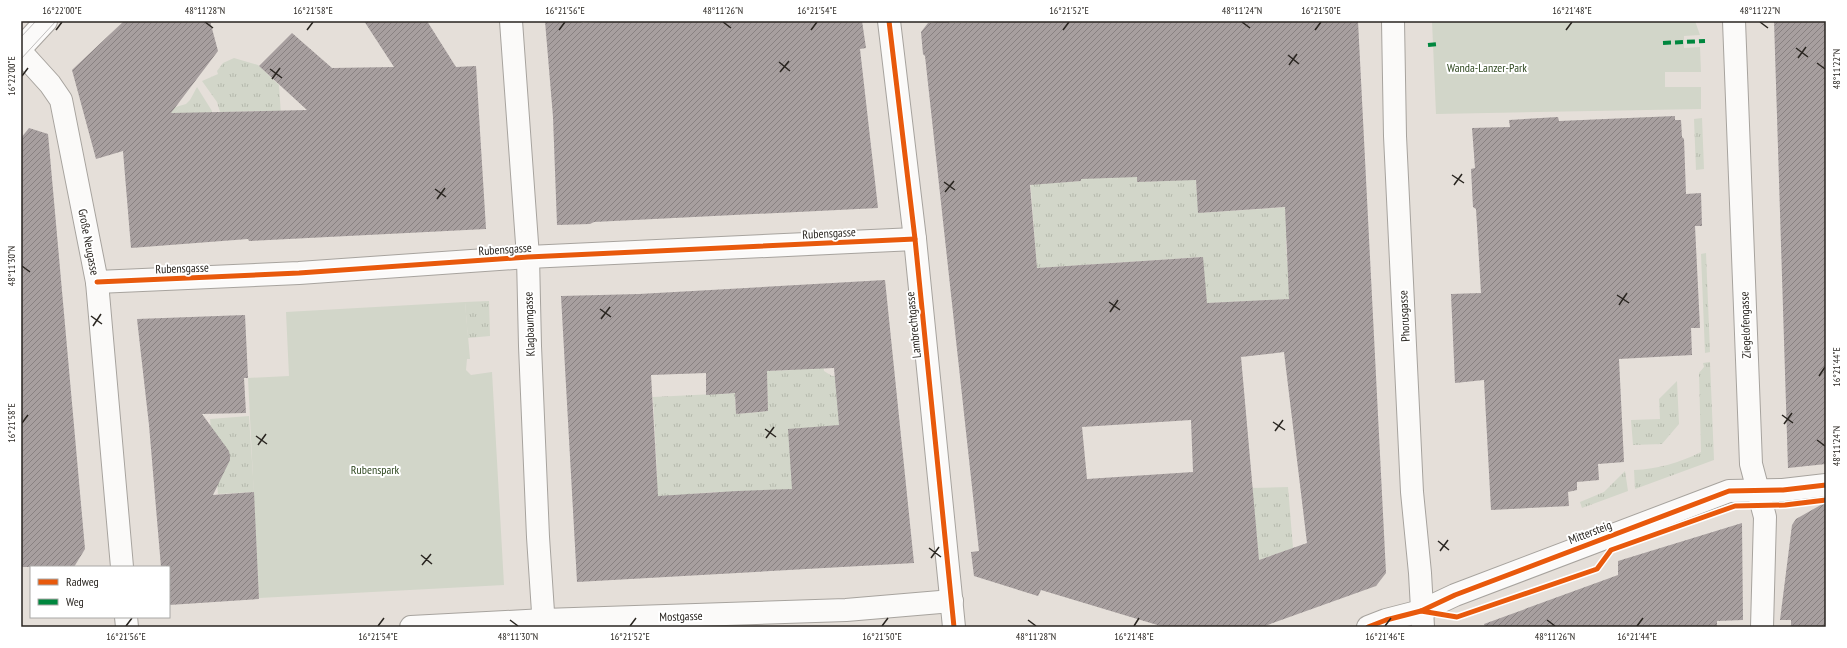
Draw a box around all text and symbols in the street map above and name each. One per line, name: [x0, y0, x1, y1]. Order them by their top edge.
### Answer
text: 16°22'00"E: [42, 4, 82, 17]
text: 48°11'28"N: [185, 4, 225, 17]
text: 16°21'58"E: [293, 4, 333, 17]
text: 16°21'56"E: [545, 4, 585, 17]
text: 48°11'26"N: [703, 4, 743, 17]
text: 16°21'54"E: [797, 4, 837, 17]
text: 16°21'52"E: [1049, 4, 1089, 17]
text: 48°11'24"N: [1222, 4, 1262, 17]
text: 16°21'50"E: [1301, 4, 1341, 17]
text: 16°21'48"E: [1552, 4, 1592, 17]
text: 48°11'22"N: [1740, 4, 1780, 17]
text: 48°11'22"N: [1830, 49, 1843, 89]
text: 16°22'00"E: [5, 56, 18, 96]
park label: Wanda-Lanzer-Park: [1447, 60, 1527, 75]
street label: Große Neugasse: [75, 207, 103, 277]
street label: Rubensgasse: [802, 224, 856, 242]
street label: Rubensgasse: [478, 240, 532, 258]
text: 48°11'30"N: [5, 246, 18, 286]
street label: Rubensgasse: [155, 260, 209, 276]
street label: Phorusgasse: [1395, 290, 1413, 342]
street label: Klagbaumgasse: [520, 291, 538, 357]
street label: Lambrechtgasse: [902, 291, 924, 359]
street label: Ziegelofengasse: [1736, 291, 1754, 359]
text: 16°21'44"E: [1830, 347, 1843, 387]
text: 16°21'58"E: [5, 403, 18, 443]
text: 48°11'24"N: [1830, 426, 1843, 466]
park label: Rubenspark: [351, 462, 400, 477]
street label: Mittersteig: [1566, 517, 1614, 547]
legend: [30, 566, 170, 618]
text: Radweg: [66, 574, 99, 589]
text: Weg: [66, 594, 84, 609]
street label: Mostgasse: [659, 608, 703, 624]
text: 16°21'56"E: [106, 630, 146, 643]
text: 16°21'54"E: [358, 630, 398, 643]
text: 48°11'30"N: [498, 630, 538, 643]
text: 16°21'52"E: [610, 630, 650, 643]
text: 16°21'50"E: [862, 630, 902, 643]
text: 48°11'28"N: [1016, 630, 1056, 643]
text: 16°21'48"E: [1114, 630, 1154, 643]
text: 16°21'46"E: [1365, 630, 1405, 643]
text: 48°11'26"N: [1535, 630, 1575, 643]
text: 16°21'44"E: [1617, 630, 1657, 643]

